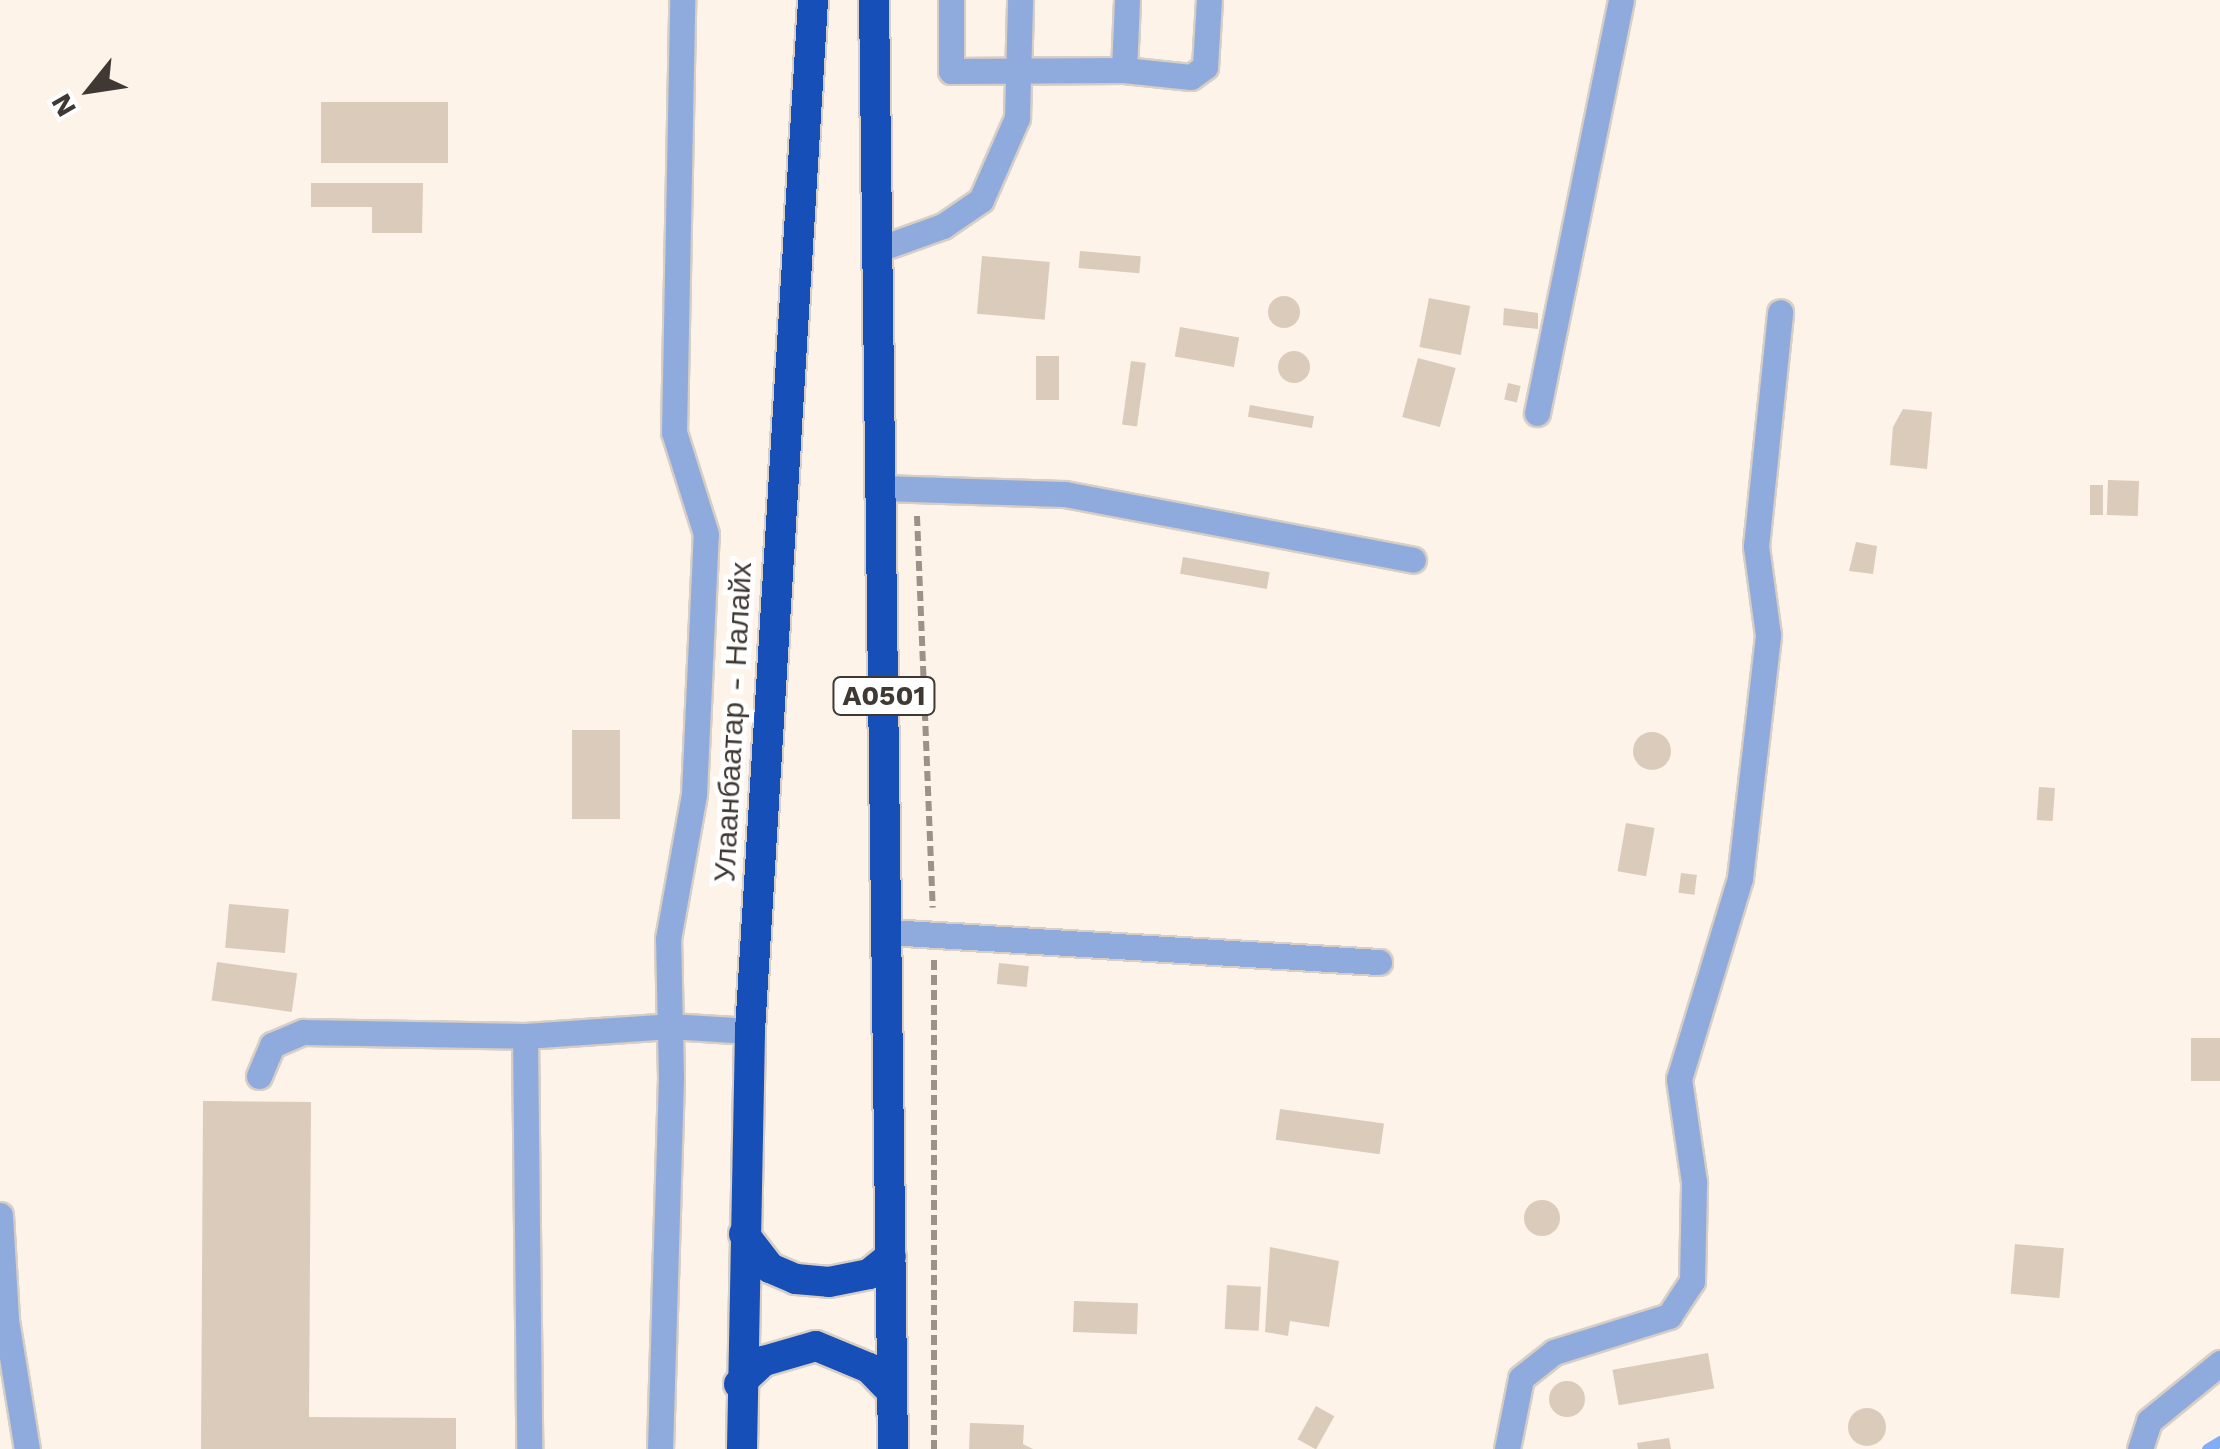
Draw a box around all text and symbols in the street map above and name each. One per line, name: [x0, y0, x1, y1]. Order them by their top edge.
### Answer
north arrow: [40, 40, 140, 140]
text: N: [44, 88, 83, 122]
street label: Улаанбаатар - Налайх: [707, 561, 759, 883]
road number: A0501: [832, 673, 936, 719]

